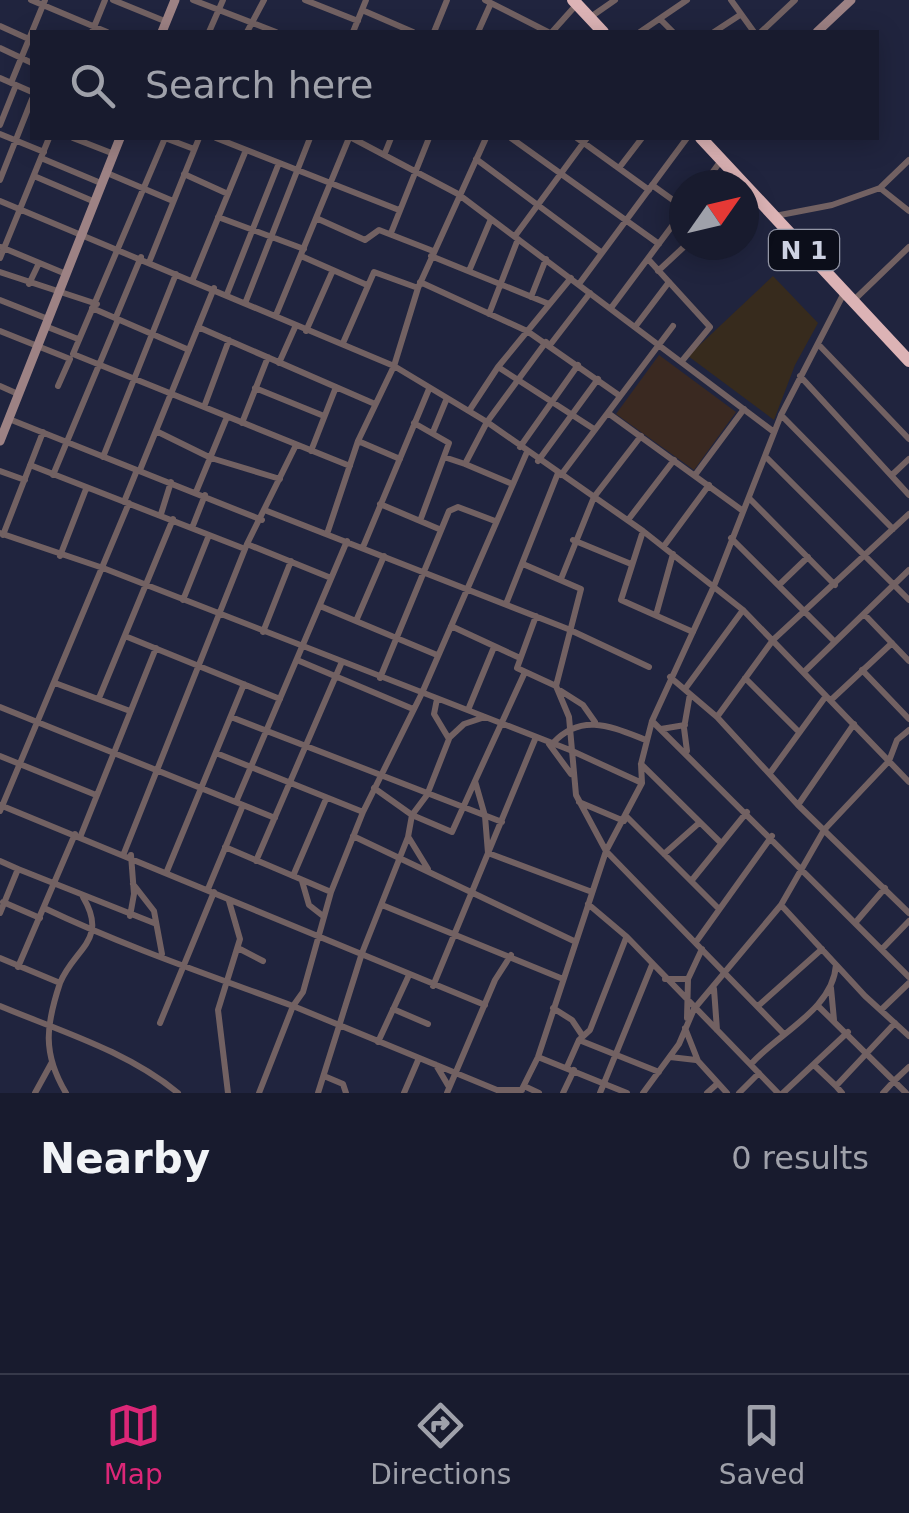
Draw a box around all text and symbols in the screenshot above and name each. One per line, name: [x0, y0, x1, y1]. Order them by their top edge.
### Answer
search box: [30, 30, 879, 140]
icon: search: [65, 58, 120, 113]
text: Search here: [145, 63, 373, 107]
north arrow: [669, 170, 759, 260]
road number: N 1: [769, 230, 839, 270]
text: Nearby: [40, 1134, 210, 1183]
text: 0 results: [731, 1139, 869, 1177]
tab: Map: [104, 1398, 163, 1491]
tab: Directions: [370, 1398, 511, 1491]
tab: Saved: [719, 1398, 805, 1491]

